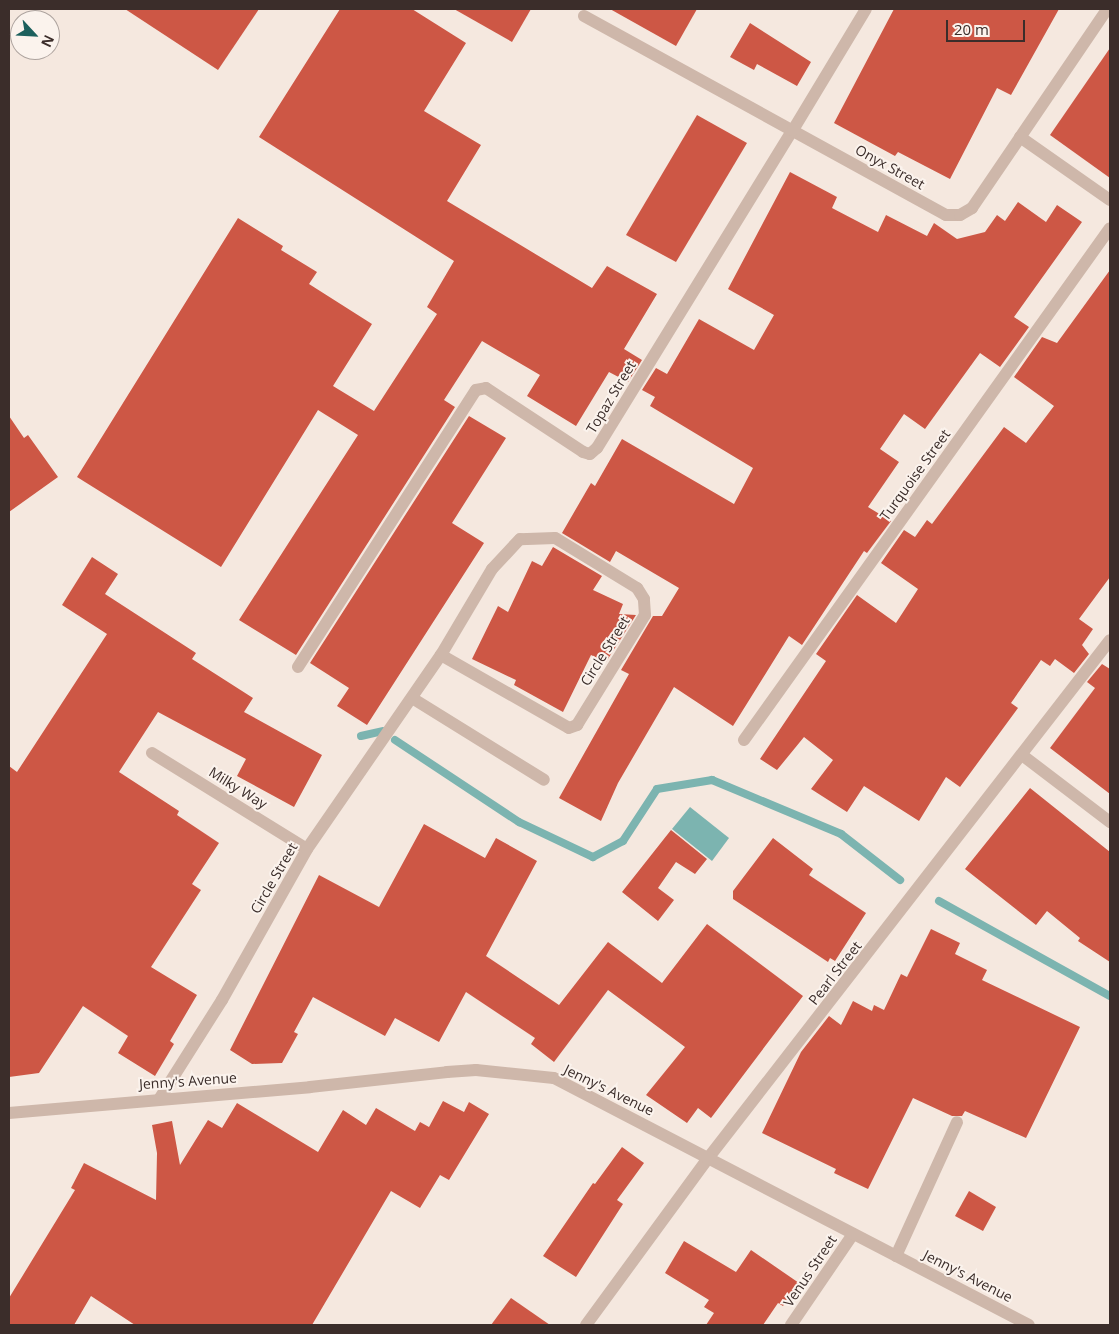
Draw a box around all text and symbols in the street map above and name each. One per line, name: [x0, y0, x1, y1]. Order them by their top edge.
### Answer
north arrow: [10, 10, 60, 60]
scale bar: [949, 10, 1028, 42]
text: 20 m: [954, 19, 989, 39]
text: N: [37, 32, 59, 50]
street label: Onyx Street: [852, 141, 928, 193]
street label: Topaz Street: [583, 358, 639, 436]
street label: Turquoise Street: [876, 426, 954, 524]
street label: Circle Street: [577, 613, 633, 689]
street label: Milky Way: [206, 764, 270, 812]
street label: Circle Street: [247, 840, 301, 916]
street label: Pearl Street: [805, 938, 865, 1008]
street label: Jenny's Avenue: [561, 1061, 657, 1119]
street label: Jenny's Avenue: [139, 1069, 237, 1093]
street label: Venus Street: [780, 1232, 840, 1310]
street label: Jenny's Avenue: [921, 1246, 1015, 1306]

